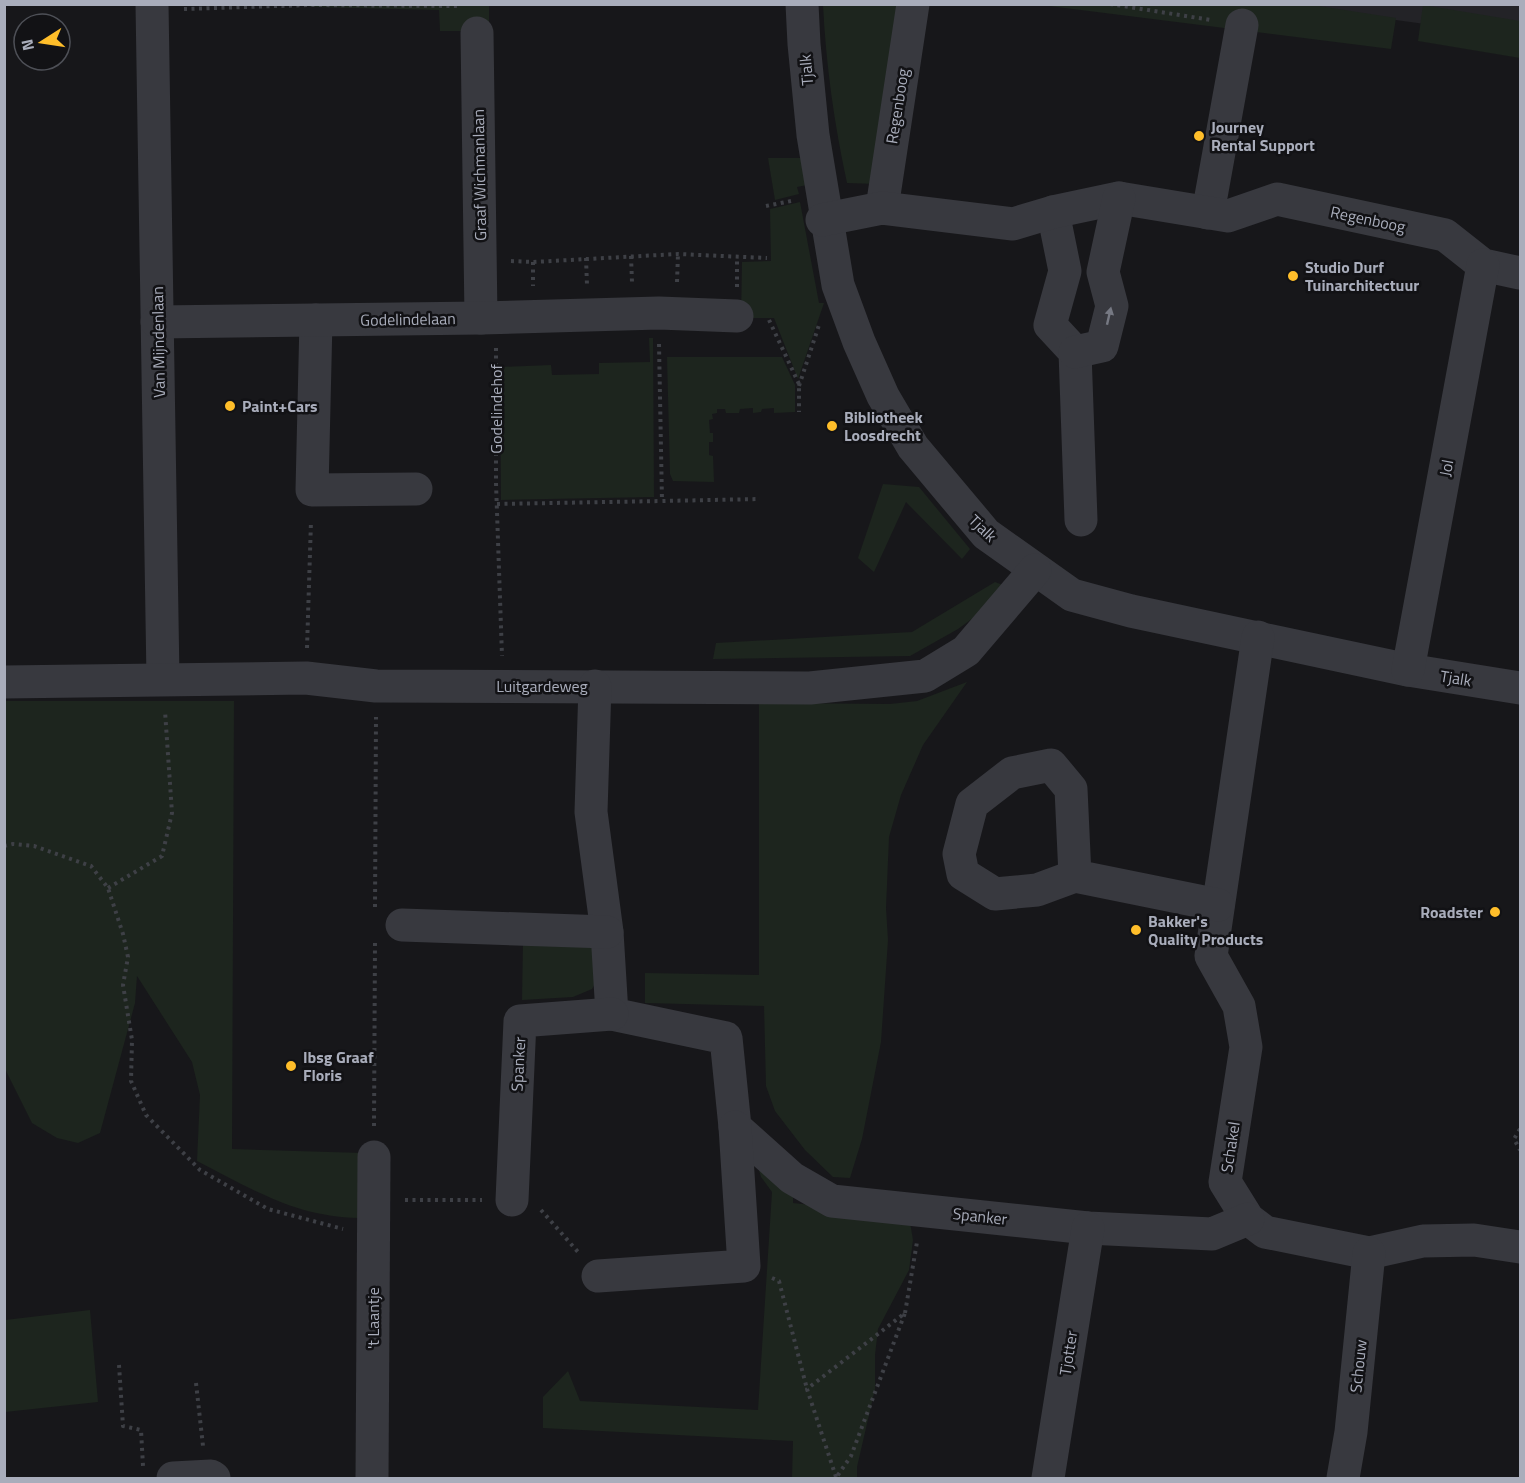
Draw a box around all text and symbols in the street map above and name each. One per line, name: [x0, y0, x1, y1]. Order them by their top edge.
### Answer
north arrow: [12, 12, 72, 72]
text: N: [14, 37, 40, 53]
street label: Tjalk: [793, 53, 819, 87]
street label: Regenboog: [879, 66, 915, 146]
street label: Graaf Wichmanlaan: [466, 109, 492, 241]
place label: Journey Rental Support: [1211, 115, 1315, 157]
marker: Journey Rental Support: [1192, 129, 1206, 143]
street label: Regenboog: [1328, 199, 1408, 239]
place label: Studio Durf Tuinarchitectuur: [1305, 255, 1419, 297]
marker: Studio Durf Tuinarchitectuur: [1286, 269, 1300, 283]
street label: Van Mijndenlaan: [145, 286, 171, 398]
street label: Godelindelaan: [360, 306, 456, 332]
one-way arrow: [1105, 307, 1115, 325]
street label: Godelindehof: [484, 364, 508, 454]
place label: Paint+Cars: [242, 394, 318, 418]
marker: Paint+Cars: [223, 399, 237, 413]
place label: Bibliotheek Loosdrecht: [844, 405, 924, 447]
marker: Bibliotheek Loosdrecht: [825, 419, 839, 433]
street label: Jol: [1433, 458, 1459, 478]
street label: Tjalk: [963, 508, 1003, 548]
street label: Tjalk: [1439, 664, 1474, 692]
street label: Luitgardeweg: [496, 674, 588, 698]
place label: Roadster: [1420, 900, 1483, 924]
marker: Roadster: [1488, 905, 1502, 919]
place label: Bakker's Quality Products: [1148, 909, 1263, 951]
marker: Bakker's Quality Products: [1129, 923, 1143, 937]
street label: Spanker: [505, 1036, 531, 1092]
place label: Ibsg Graaf Floris: [303, 1045, 374, 1087]
marker: Ibsg Graaf Floris: [284, 1059, 298, 1073]
street label: Schakel: [1214, 1120, 1246, 1174]
street label: Spanker: [951, 1201, 1009, 1231]
street label: 't Laantje: [361, 1287, 385, 1349]
street label: Tjotter: [1053, 1328, 1083, 1377]
street label: Schouw: [1343, 1338, 1373, 1394]

